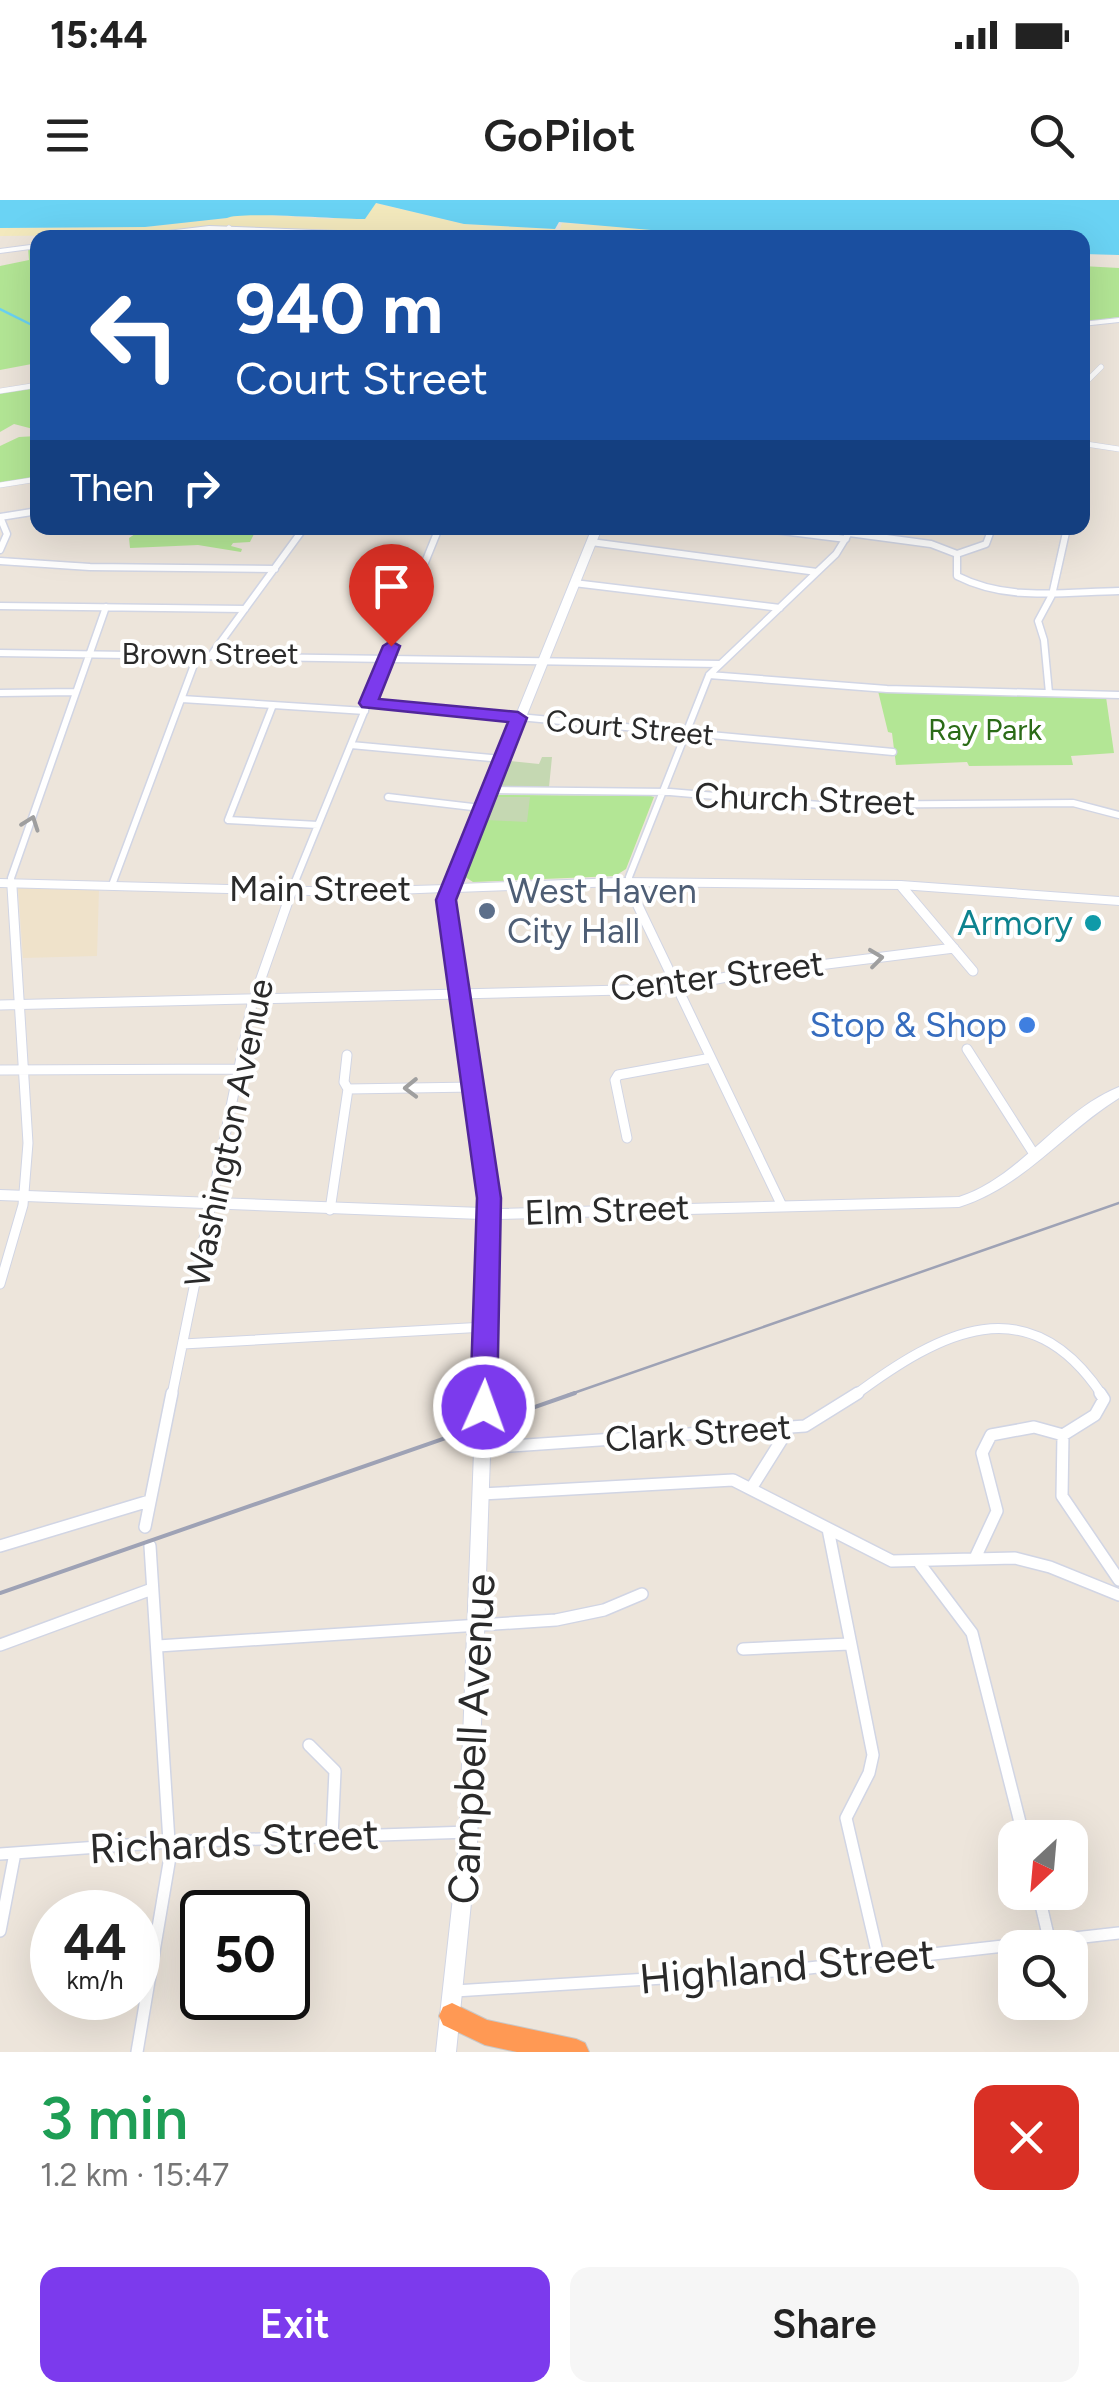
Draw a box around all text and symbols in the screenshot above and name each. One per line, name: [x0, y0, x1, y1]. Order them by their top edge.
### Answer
text: 15:44: [50, 12, 148, 58]
icon: menu: [40, 108, 95, 163]
text: GoPilot: [483, 108, 636, 162]
icon: search: [1024, 108, 1079, 163]
text: 940 m: [235, 266, 443, 351]
icon: left: [70, 270, 200, 400]
text: Court Street: [235, 351, 488, 405]
icon: right: [174, 460, 229, 515]
text: Then: [70, 465, 154, 511]
pin: [349, 544, 434, 647]
icon: arrive: [364, 559, 419, 614]
street label: Brown Street: [121, 635, 299, 672]
street label: Court Street: [544, 702, 716, 753]
park label: Ray Park: [928, 711, 1043, 748]
street label: Church Street: [694, 774, 916, 824]
one-way arrow: [19, 815, 40, 832]
street label: Main Street: [229, 868, 411, 910]
place label: West Haven City Hall: [507, 870, 697, 952]
marker: West Haven City Hall: [476, 900, 498, 922]
place label: Armory: [957, 902, 1074, 944]
marker: Armory: [1082, 912, 1104, 934]
street label: Center Street: [608, 942, 826, 1010]
one-way arrow: [868, 948, 884, 969]
street label: Washington Avenue: [176, 975, 282, 1291]
place label: Stop & Shop: [810, 1004, 1007, 1046]
marker: Stop & Shop: [1016, 1014, 1038, 1036]
one-way arrow: [402, 1077, 418, 1099]
street label: Elm Street: [524, 1186, 690, 1234]
position arrow: [432, 1355, 536, 1459]
street label: Clark Street: [604, 1406, 792, 1460]
street label: Campbell Avenue: [437, 1573, 506, 1905]
street label: Richards Street: [88, 1808, 380, 1875]
north arrow: [998, 1820, 1088, 1910]
map controls: [998, 1820, 1088, 2020]
speed limit sign: 50: [180, 1890, 310, 2020]
text: 44: [63, 1912, 127, 1973]
street label: Highland Street: [637, 1928, 937, 2005]
button: search: [998, 1930, 1088, 2020]
text: km/h: [66, 1965, 124, 1995]
text: 3 min: [40, 2082, 188, 2154]
button: close: [974, 2085, 1079, 2190]
text: 1.2 km · 15:47: [40, 2156, 229, 2194]
button: Exit: [40, 2267, 550, 2382]
button: Share: [570, 2267, 1079, 2382]

